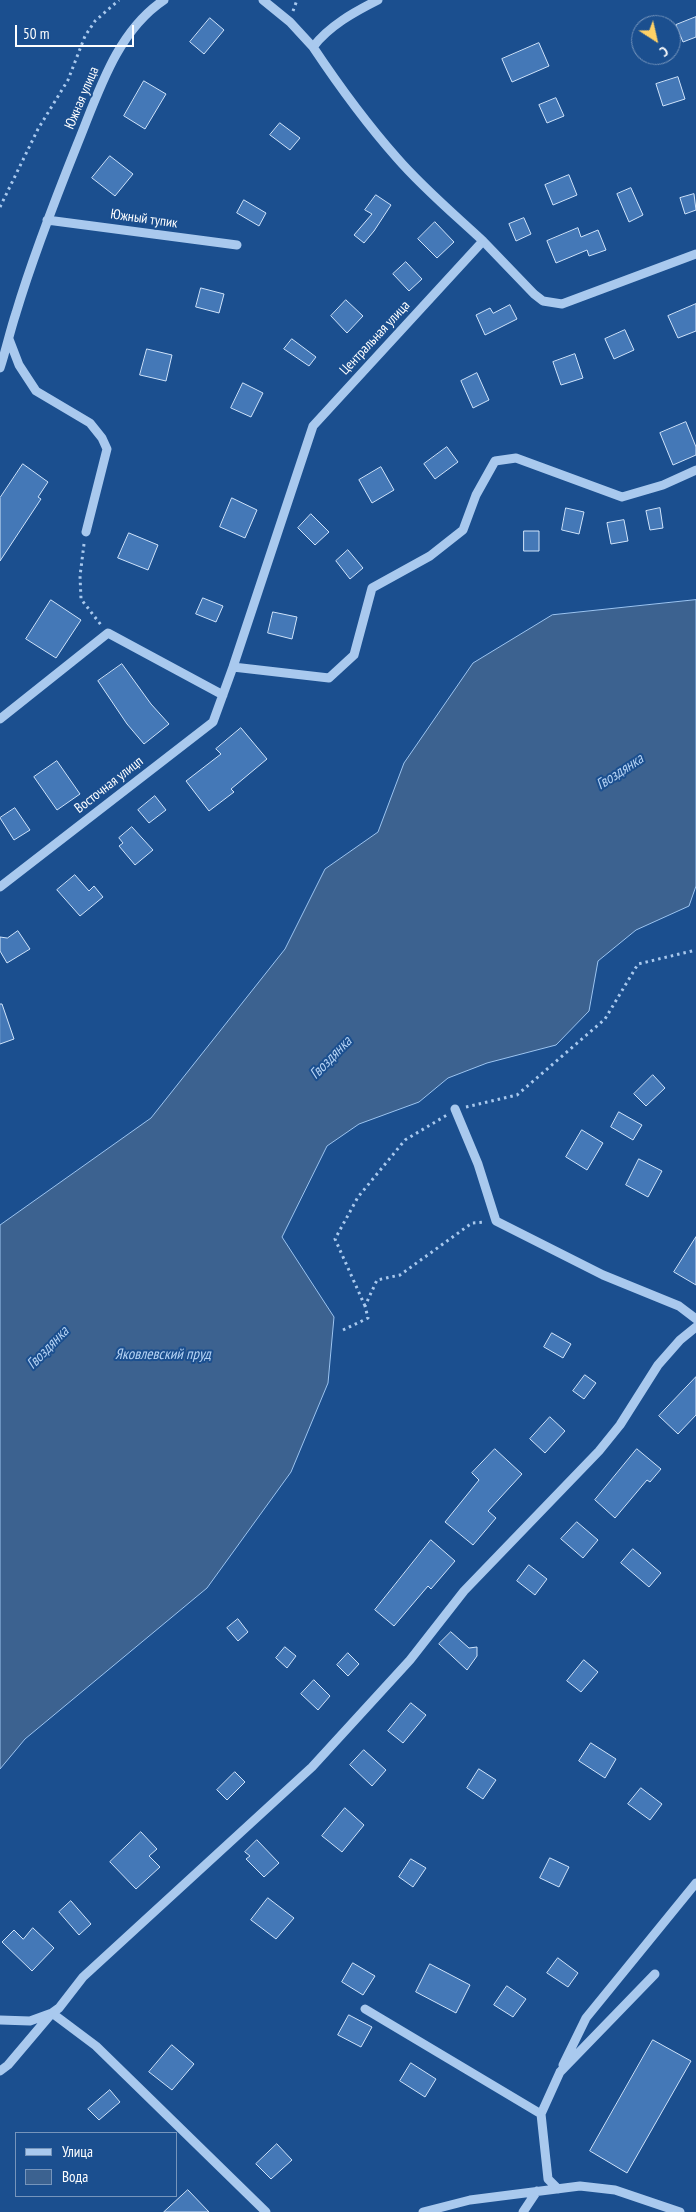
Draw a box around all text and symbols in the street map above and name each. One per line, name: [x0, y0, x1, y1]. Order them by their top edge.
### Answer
scale bar: [18, 15, 136, 47]
north arrow: [631, 15, 681, 65]
text: 50 m: [23, 24, 49, 43]
text: С: [656, 42, 672, 61]
street label: Южная улица: [61, 64, 103, 132]
street label: Южный тупик: [109, 206, 179, 232]
street label: Центральная улица: [336, 297, 414, 379]
water label: Гвоздянка: [593, 750, 647, 794]
street label: Восточная улицп: [71, 753, 147, 817]
water label: Гвоздянка: [306, 1033, 356, 1083]
water label: Гвоздянка: [23, 1323, 73, 1373]
water label: Яковлевский пруд: [115, 1346, 211, 1364]
legend: [15, 2132, 178, 2197]
text: Улица: [62, 2142, 93, 2161]
text: Вода: [62, 2167, 88, 2186]

